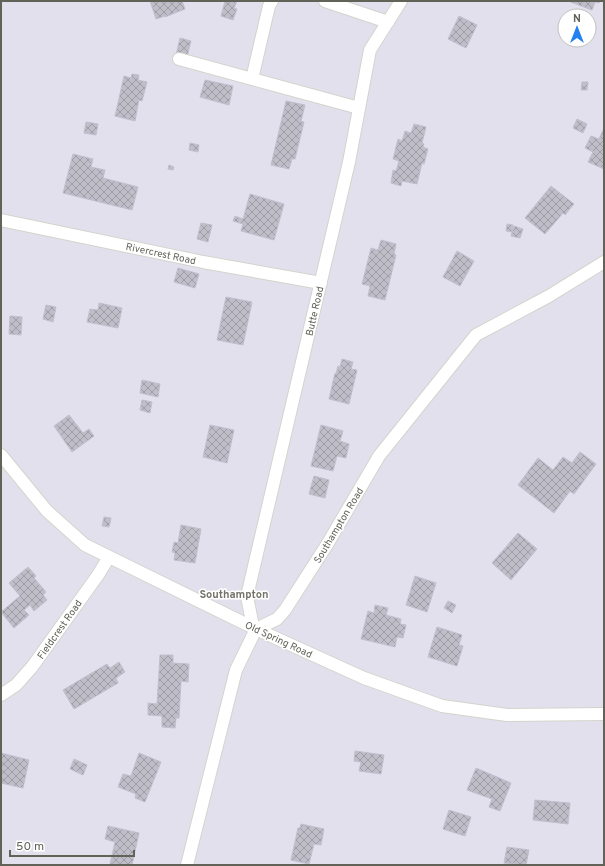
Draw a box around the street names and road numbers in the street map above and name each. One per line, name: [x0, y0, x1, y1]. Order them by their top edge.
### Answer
street label: Rivercrest Road: [125, 241, 197, 268]
street label: Butte Road: [303, 285, 327, 337]
street label: Southampton Road: [312, 485, 367, 566]
street label: Fieldcrest Road: [35, 598, 86, 662]
street label: Old Spring Road: [243, 619, 314, 662]

